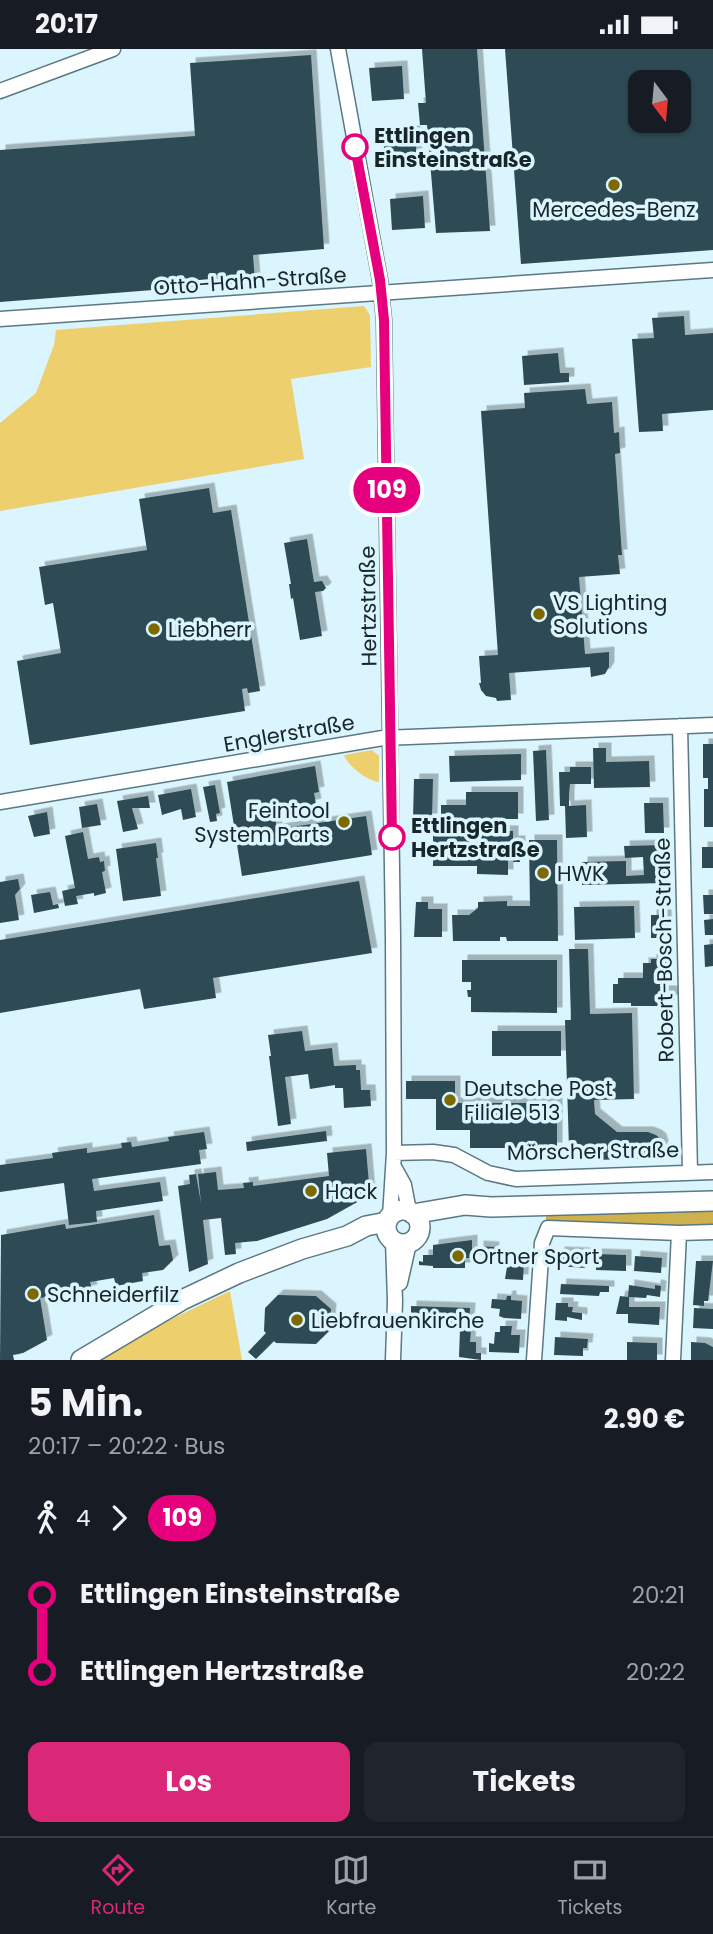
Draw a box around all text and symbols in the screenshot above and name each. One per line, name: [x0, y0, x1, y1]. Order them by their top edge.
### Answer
text: 20:17: [35, 6, 98, 42]
north arrow: [628, 70, 691, 133]
map controls: [628, 70, 691, 133]
place label: Ettlingen Einsteinstraße: [374, 121, 532, 174]
marker: Ettlingen Einsteinstraße: [342, 134, 368, 160]
marker: Mercedes-Benz: [606, 177, 622, 193]
place label: Mercedes-Benz: [532, 195, 696, 224]
street label: Otto-Hahn-Straße: [153, 260, 347, 302]
line badge: 109: [347, 467, 427, 513]
text: 109: [367, 473, 407, 506]
street label: Hertzstraße: [352, 545, 384, 667]
place label: VS Lighting Solutions: [553, 588, 667, 641]
marker: VS Lighting Solutions: [531, 606, 547, 622]
place label: Liebherr: [168, 615, 252, 644]
marker: Liebherr: [146, 621, 162, 637]
street label: Englerstraße: [221, 707, 357, 759]
place label: Feintool System Parts: [194, 796, 330, 849]
place label: Ettlingen Hertzstraße: [411, 811, 540, 864]
marker: Feintool System Parts: [336, 814, 352, 830]
marker: Ettlingen Hertzstraße: [379, 824, 405, 850]
street label: Robert-Bosch-Straße: [648, 837, 680, 1063]
place label: HWK: [557, 859, 605, 888]
marker: HWK: [535, 865, 551, 881]
place label: Deutsche Post Filiale 513: [464, 1074, 613, 1127]
marker: Deutsche Post Filiale 513: [442, 1092, 458, 1108]
street label: Mörscher Straße: [507, 1135, 679, 1167]
place label: Hack: [325, 1177, 377, 1206]
marker: Hack: [303, 1183, 319, 1199]
place label: Ortner Sport: [472, 1242, 599, 1271]
marker: Ortner Sport: [450, 1248, 466, 1264]
place label: Schneiderfilz: [47, 1280, 179, 1309]
marker: Schneiderfilz: [25, 1286, 41, 1302]
place label: Liebfrauenkirche: [311, 1306, 484, 1335]
marker: Liebfrauenkirche: [289, 1312, 305, 1328]
text: 5 Min.: [28, 1376, 143, 1429]
text: 2.90 €: [604, 1401, 685, 1437]
text: 20:17 – 20:22 · Bus: [28, 1430, 225, 1462]
icon: walk: [28, 1499, 66, 1537]
icon: forward: [100, 1499, 138, 1537]
text: 109: [162, 1501, 202, 1534]
text: 4: [76, 1502, 90, 1534]
text: Ettlingen Einsteinstraße: [80, 1576, 400, 1612]
text: 20:21: [632, 1579, 685, 1611]
text: Ettlingen Hertzstraße: [80, 1653, 364, 1689]
text: 20:22: [626, 1656, 685, 1688]
button: Los: [28, 1742, 350, 1822]
button: Tickets: [364, 1742, 685, 1822]
tab: Route: [91, 1851, 145, 1922]
tab: Karte: [326, 1851, 376, 1922]
tab: Tickets: [558, 1851, 622, 1922]

